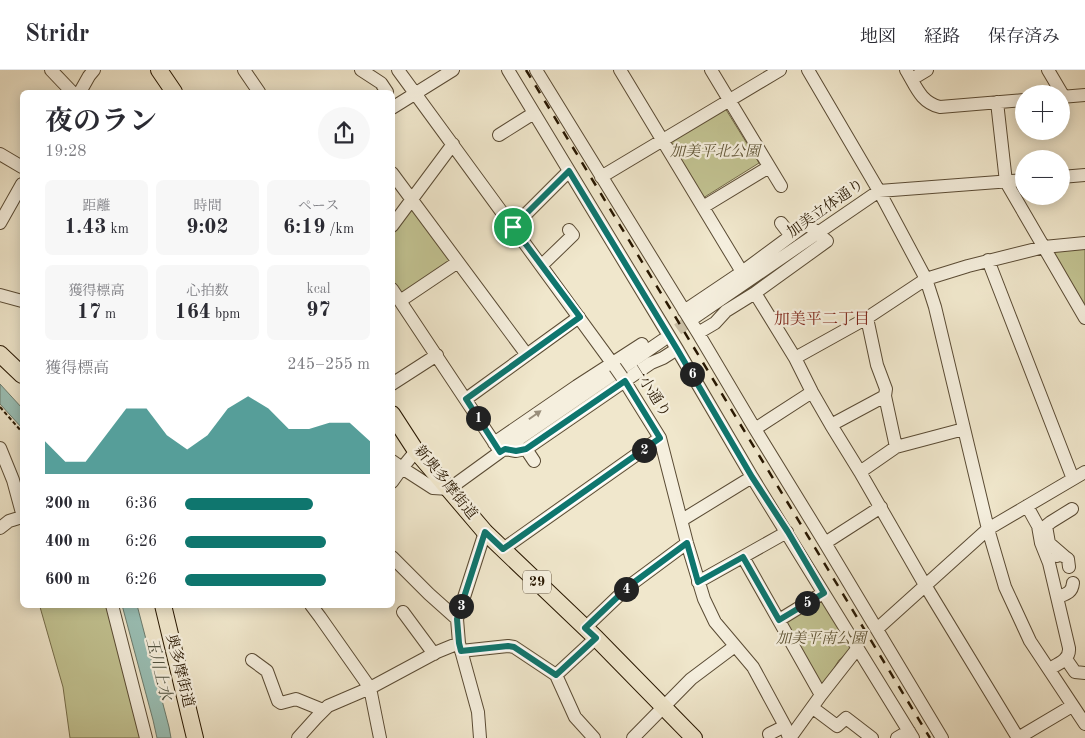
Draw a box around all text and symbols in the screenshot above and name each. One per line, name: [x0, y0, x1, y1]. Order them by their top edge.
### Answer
text: Stridr: [25, 23, 89, 47]
text: 地図: [860, 28, 896, 46]
text: 経路: [924, 28, 960, 46]
text: 保存済み: [988, 28, 1060, 46]
map controls: [1015, 85, 1070, 205]
button: +: [1015, 85, 1070, 140]
button: share: [318, 107, 370, 159]
text: 夜のラン: [45, 109, 157, 137]
park label: 加美平北公園: [670, 143, 763, 160]
text: 19:28: [45, 144, 87, 160]
button: −: [1015, 150, 1070, 205]
street label: 加美立体通り: [784, 175, 867, 241]
text: 距離: [83, 199, 111, 213]
text: 時間: [194, 199, 222, 213]
text: ペース: [298, 199, 339, 213]
pin: [492, 206, 534, 248]
icon: arrive: [499, 213, 527, 241]
text: 1.43: [64, 217, 107, 238]
text: 9:02: [186, 217, 229, 238]
text: 6:19: [283, 217, 325, 238]
text: km: [107, 222, 129, 236]
text: /km: [325, 222, 354, 236]
text: kcal: [306, 282, 331, 296]
text: 獲得標高: [69, 284, 125, 298]
text: 心拍数: [187, 284, 229, 298]
text: 97: [306, 300, 331, 321]
text: 17: [77, 302, 101, 323]
text: 164: [174, 302, 211, 323]
text: m: [101, 307, 116, 321]
text: bpm: [211, 307, 241, 321]
district label: 加美平二丁目: [774, 310, 870, 328]
text: 245–255 m: [287, 357, 370, 373]
text: 獲得標高: [45, 361, 109, 377]
street label: 一小通り: [628, 361, 674, 420]
pin: 6: [680, 362, 704, 386]
text: 6: [688, 367, 697, 381]
pin: 1: [466, 406, 490, 430]
one-way arrow: [528, 410, 542, 420]
text: 1: [474, 411, 483, 425]
pin: 2: [632, 438, 656, 462]
street label: 新奥多摩街道: [411, 442, 481, 523]
text: 2: [640, 443, 649, 457]
text: 200 m: [45, 496, 90, 512]
text: 6:36: [125, 496, 157, 512]
text: 400 m: [45, 534, 90, 550]
text: 6:26: [125, 534, 157, 550]
road number: 29: [523, 571, 551, 594]
text: 600 m: [45, 572, 90, 588]
text: 6:26: [125, 572, 157, 588]
pin: 4: [614, 576, 638, 602]
text: 4: [622, 582, 631, 596]
pin: 5: [794, 590, 820, 616]
pin: 3: [448, 594, 474, 618]
text: 5: [803, 596, 812, 610]
text: 3: [457, 599, 466, 613]
park label: 加美平南公園: [776, 630, 869, 647]
street label: 奥多摩街道: [163, 632, 197, 709]
water label: 玉川上水: [142, 636, 176, 704]

